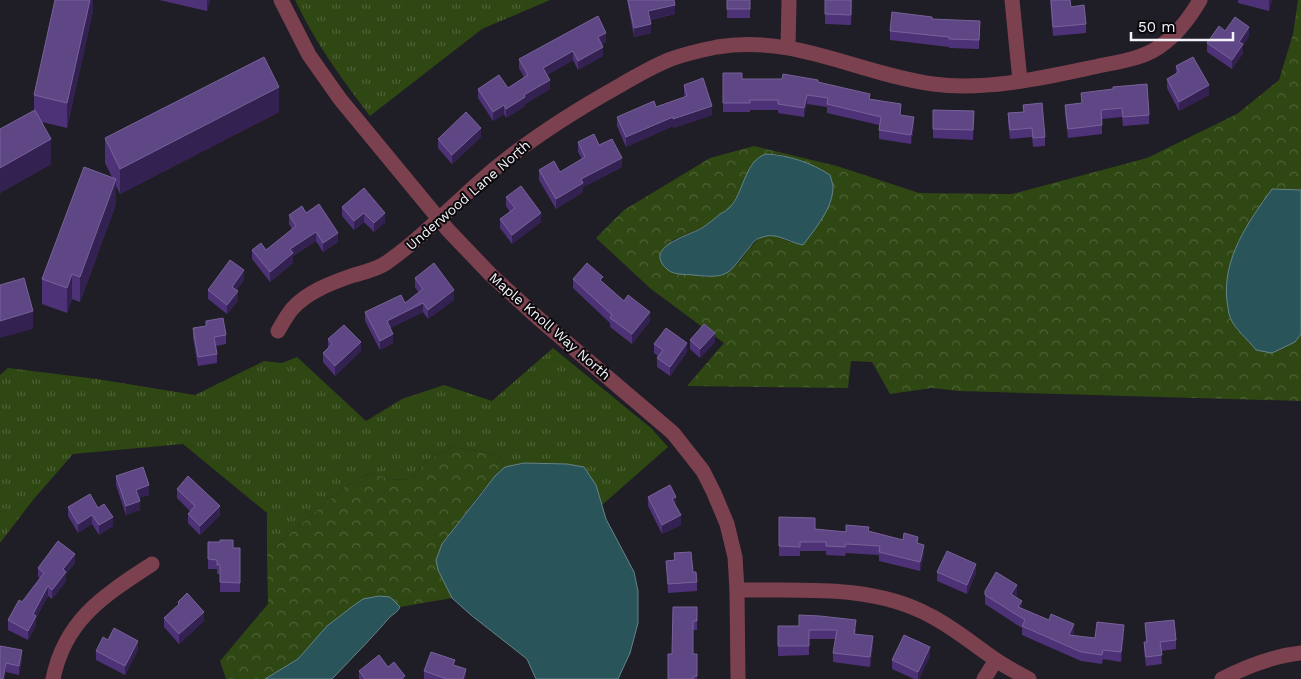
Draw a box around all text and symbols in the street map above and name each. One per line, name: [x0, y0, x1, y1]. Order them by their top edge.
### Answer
scale bar: [1131, 10, 1234, 42]
text: 50 m: [1138, 18, 1175, 36]
street label: Underwood Lane North: [403, 137, 533, 253]
street label: Maple Knoll Way North: [486, 269, 614, 383]

